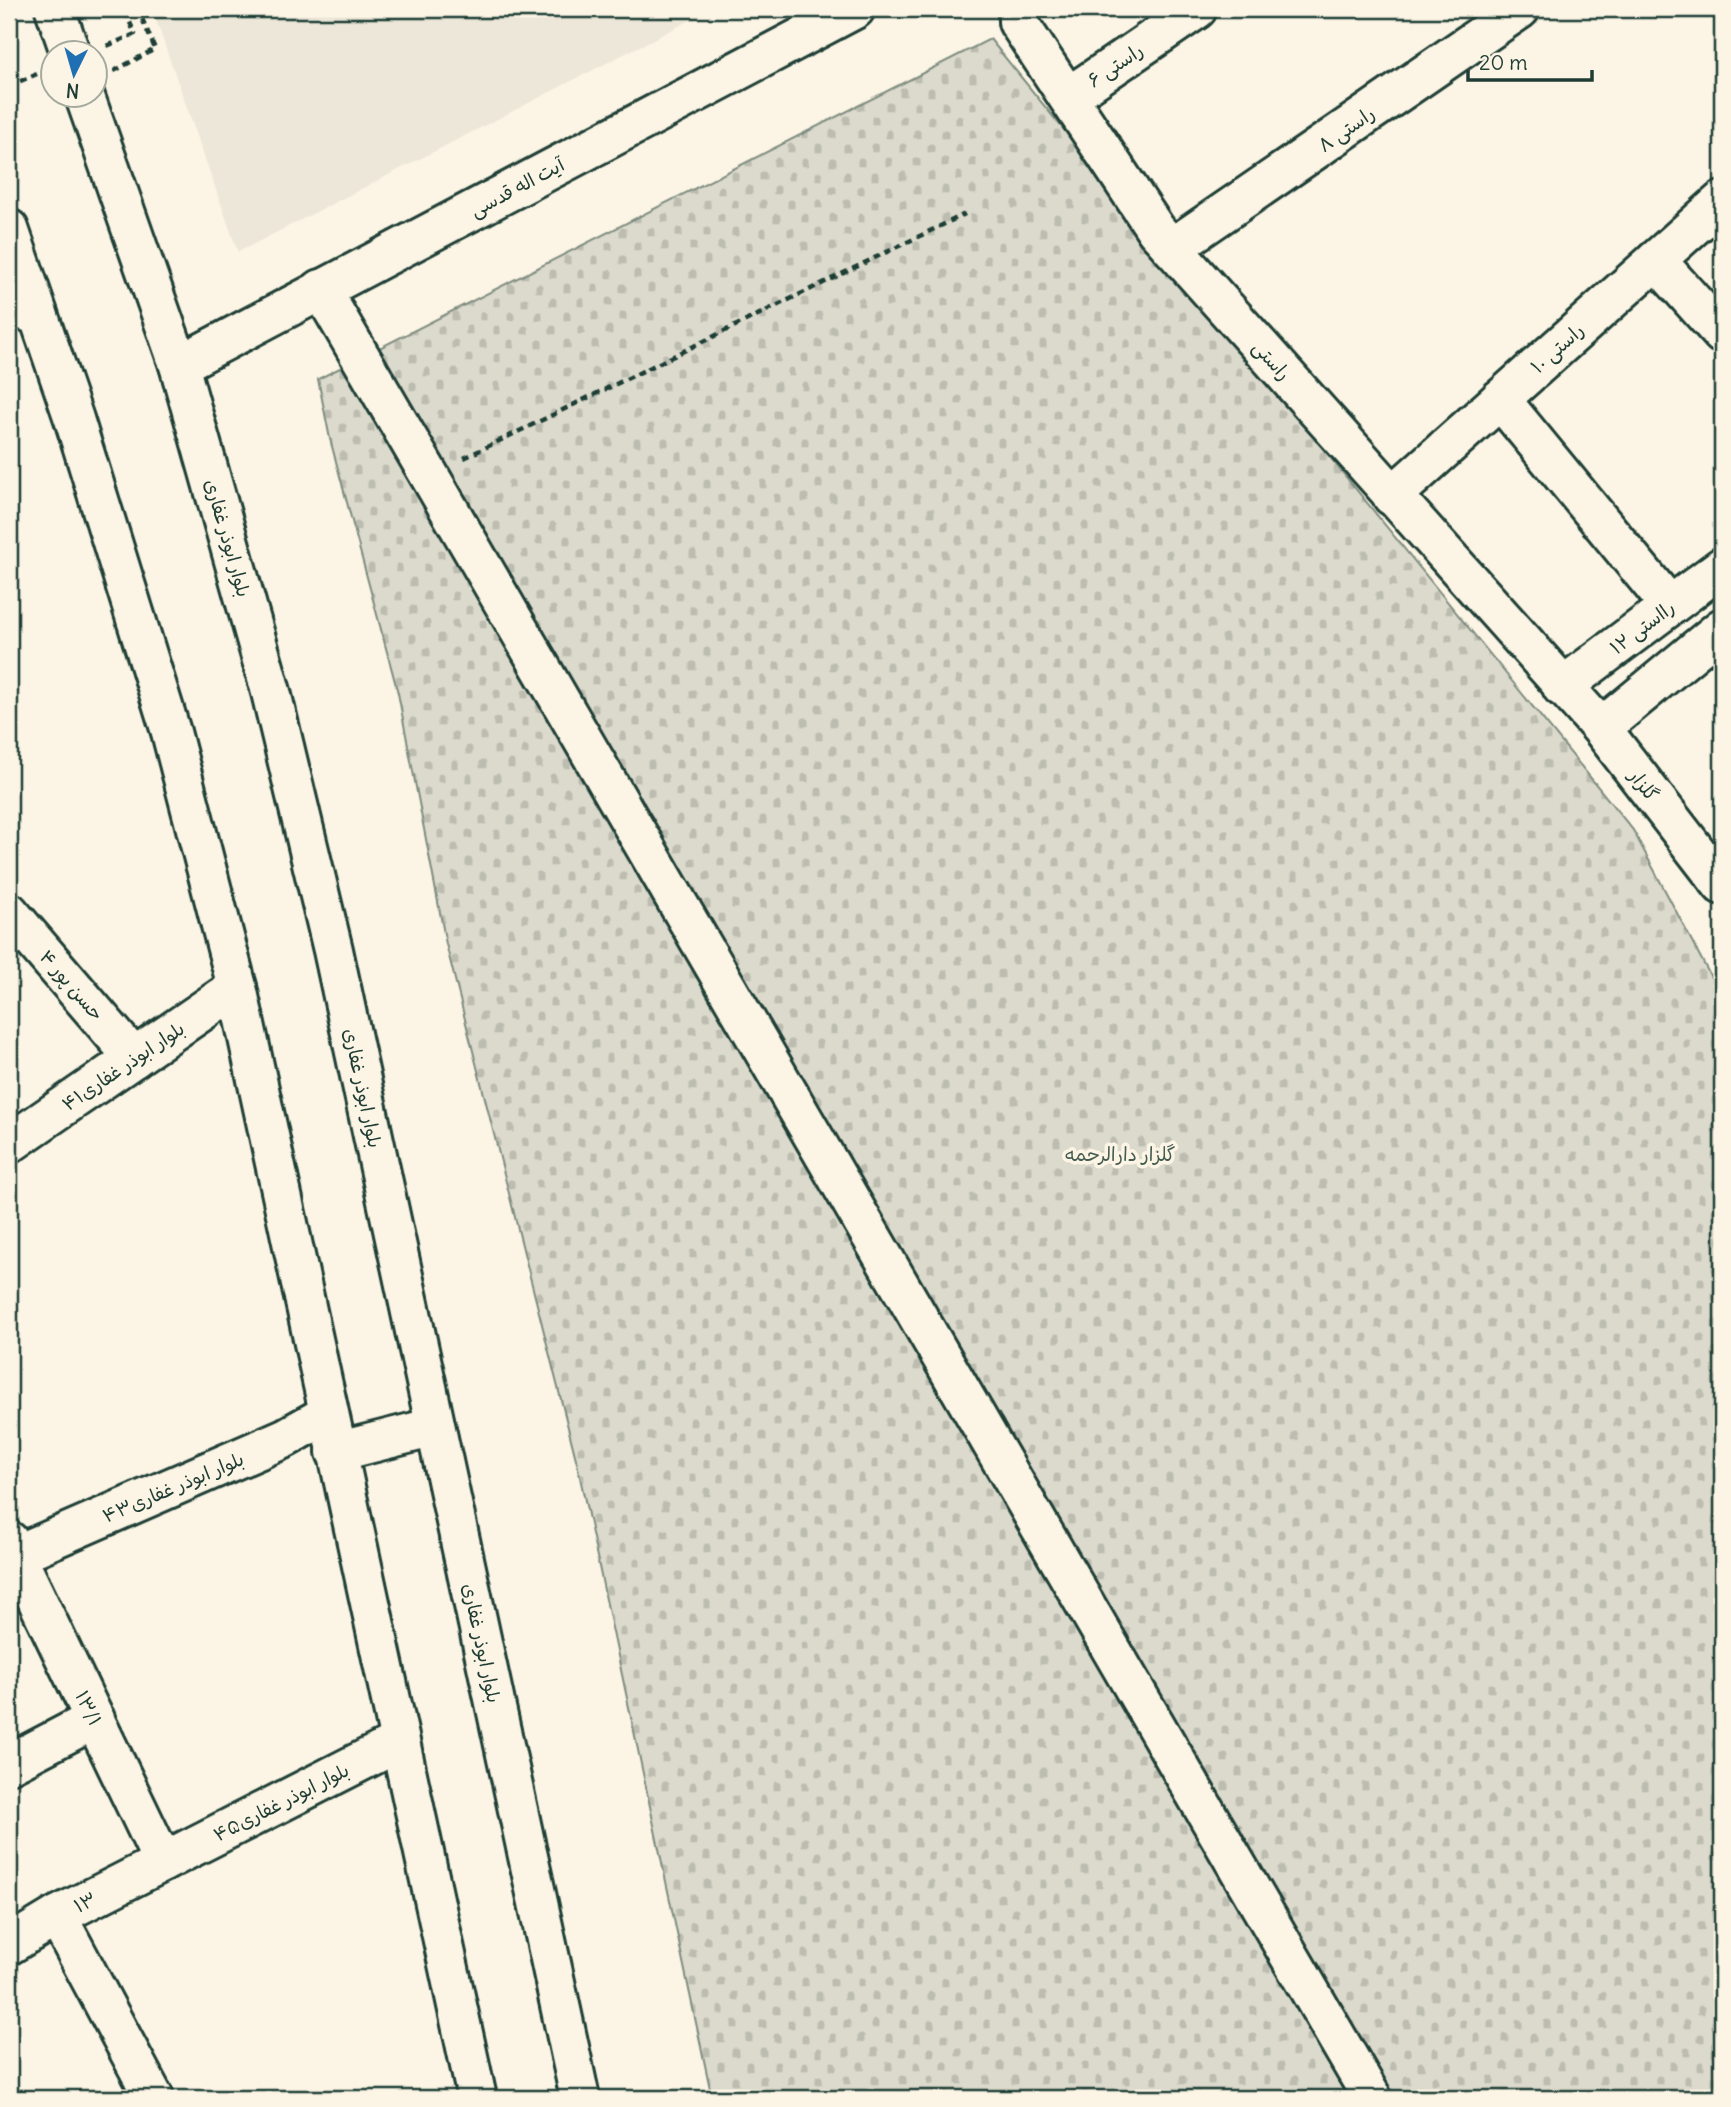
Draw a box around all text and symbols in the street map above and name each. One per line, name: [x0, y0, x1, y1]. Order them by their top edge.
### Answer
north arrow: [38, 38, 108, 108]
street label: راستی ۶: [1083, 38, 1148, 93]
scale bar: [1468, 38, 1593, 82]
text: 20 m: [1479, 49, 1528, 76]
text: N: [65, 78, 80, 103]
street label: راستی ۸: [1313, 101, 1380, 158]
street label: آیت اله قدسی: [466, 152, 570, 223]
street label: راستی ۱۰: [1525, 318, 1589, 379]
street label: راستی: [1247, 335, 1296, 386]
street label: بلوار ابوذر غفاری: [200, 476, 256, 600]
street label: ۱۲ رااستی: [1605, 595, 1680, 660]
street label: گلزار: [1623, 763, 1664, 806]
street label: ۴ حسن پور: [34, 945, 109, 1026]
street label: بلوار ابوذر غفاری۴۱: [57, 1016, 189, 1116]
street label: بلوار ابوذر غفاری: [339, 1026, 387, 1150]
park label: گلزار دارالرحمه: [1065, 1142, 1175, 1166]
street label: بلوار ابوذر غفاری۴۳: [99, 1446, 247, 1528]
street label: بلوار ابوذر غفاری: [458, 1581, 506, 1705]
street label: ۱۳/۱: [70, 1686, 108, 1730]
street label: بلوار ابوذر غفاری۴۵: [209, 1757, 353, 1847]
street label: ۱۳: [70, 1886, 100, 1918]

